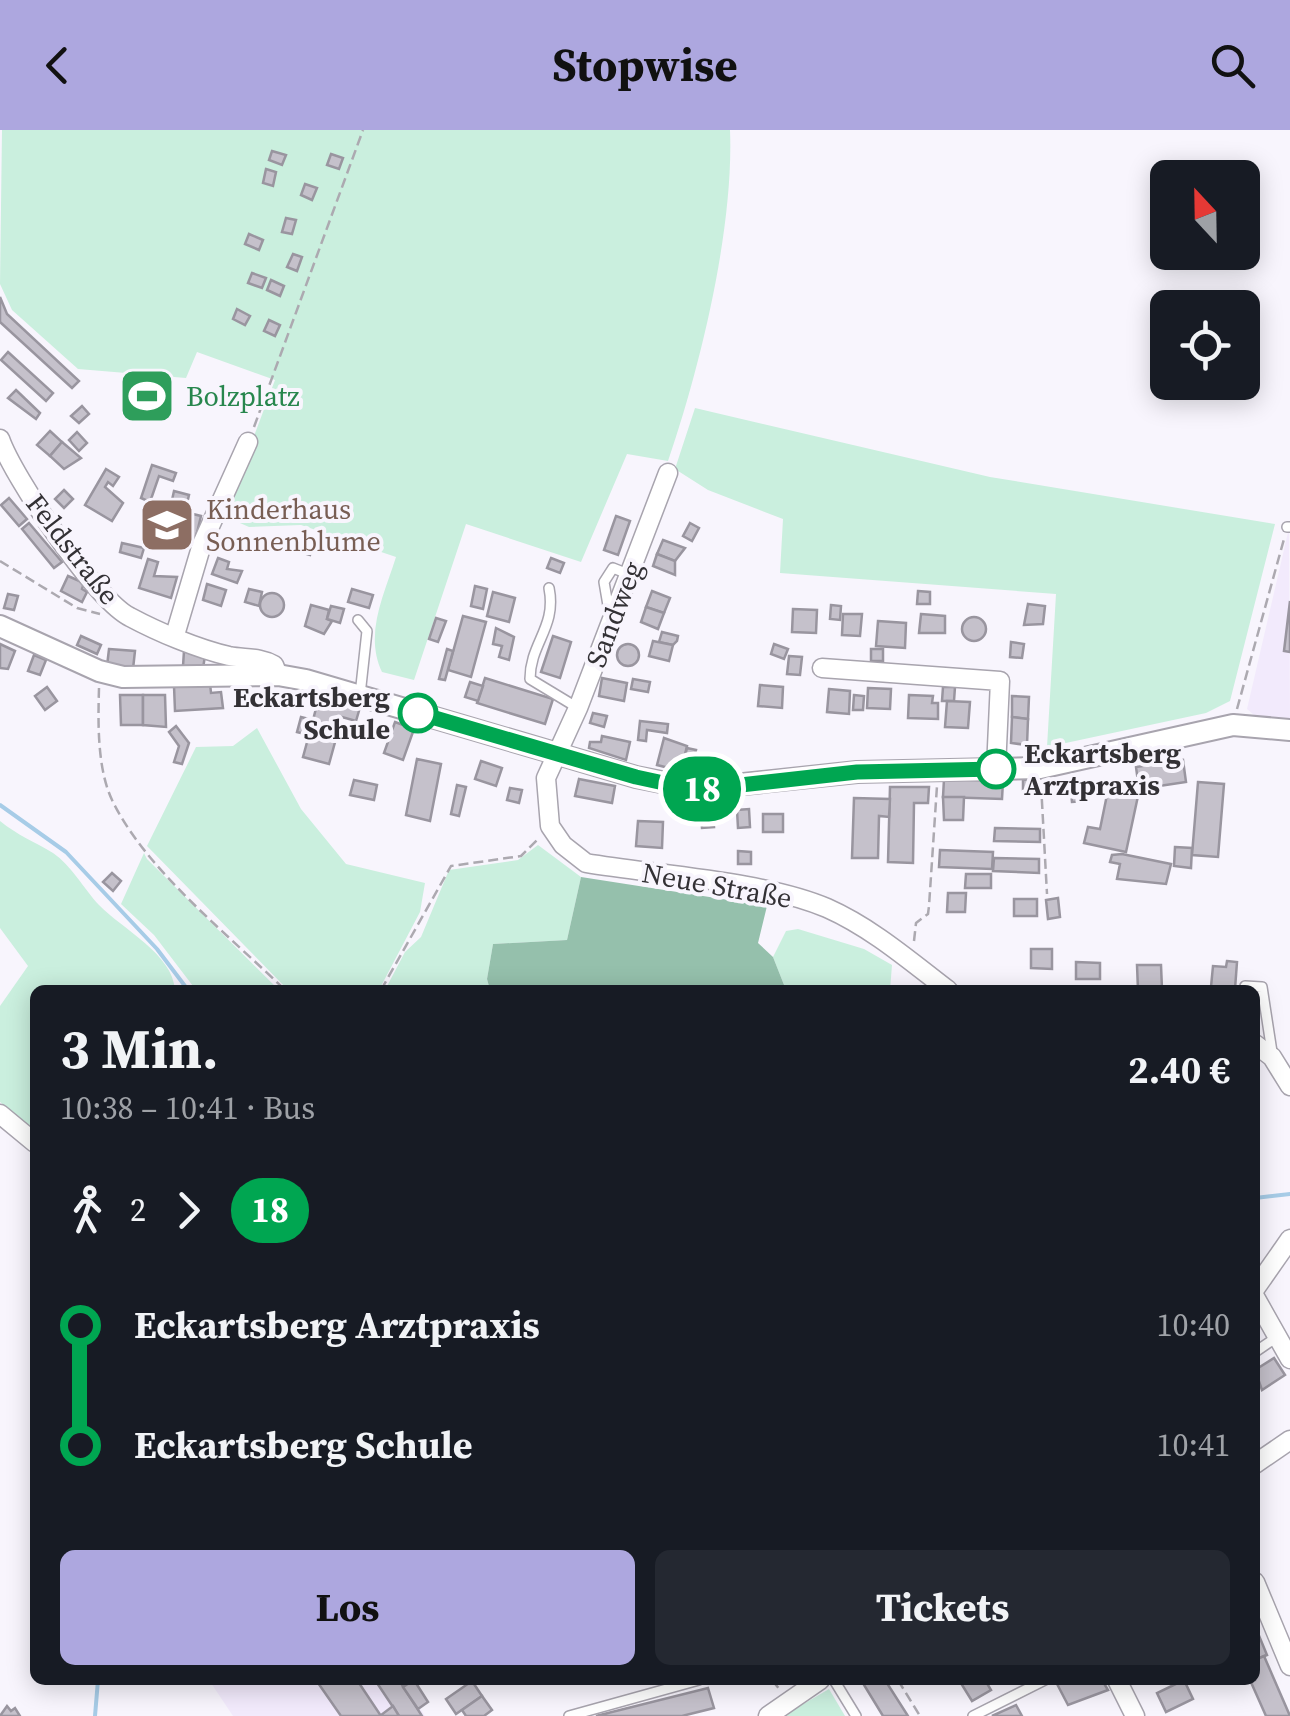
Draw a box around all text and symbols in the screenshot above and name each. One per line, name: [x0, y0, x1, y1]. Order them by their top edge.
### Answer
text: Stopwise: [552, 34, 738, 96]
icon: back: [30, 38, 85, 93]
icon: search: [1205, 38, 1260, 93]
north arrow: [1150, 160, 1260, 270]
map controls: [1150, 160, 1260, 400]
button: locate: [1150, 290, 1260, 400]
sports icon: Bolzplatz: [117, 366, 177, 426]
place label: Bolzplatz: [186, 377, 300, 415]
street label: Feldstraße: [18, 486, 128, 612]
place label: Kinderhaus Sonnenblume: [206, 490, 381, 560]
school or university icon: Kinderhaus Sonnenblume: [137, 495, 197, 555]
street label: Sandweg: [576, 556, 652, 672]
place label: Eckartsberg Schule: [233, 678, 390, 748]
marker: Eckartsberg Schule: [399, 694, 437, 732]
place label: Eckartsberg Arztpraxis: [1024, 734, 1181, 804]
marker: Eckartsberg Arztpraxis: [977, 750, 1015, 788]
line badge: 18: [657, 756, 747, 822]
text: 18: [683, 765, 721, 813]
street label: Neue Straße: [639, 853, 795, 917]
text: 3 Min.: [60, 1011, 219, 1086]
text: 2.40 €: [1128, 1044, 1230, 1096]
text: 10:38 – 10:41 · Bus: [60, 1086, 315, 1130]
icon: walk: [60, 1183, 115, 1238]
icon: forward: [161, 1183, 216, 1238]
text: 18: [251, 1186, 289, 1234]
text: 2: [130, 1188, 146, 1232]
text: Eckartsberg Arztpraxis: [134, 1299, 540, 1351]
text: 10:40: [1156, 1303, 1230, 1347]
text: Eckartsberg Schule: [134, 1419, 473, 1471]
text: 10:41: [1156, 1423, 1230, 1467]
button: Los: [60, 1550, 635, 1665]
button: Tickets: [655, 1550, 1230, 1665]

